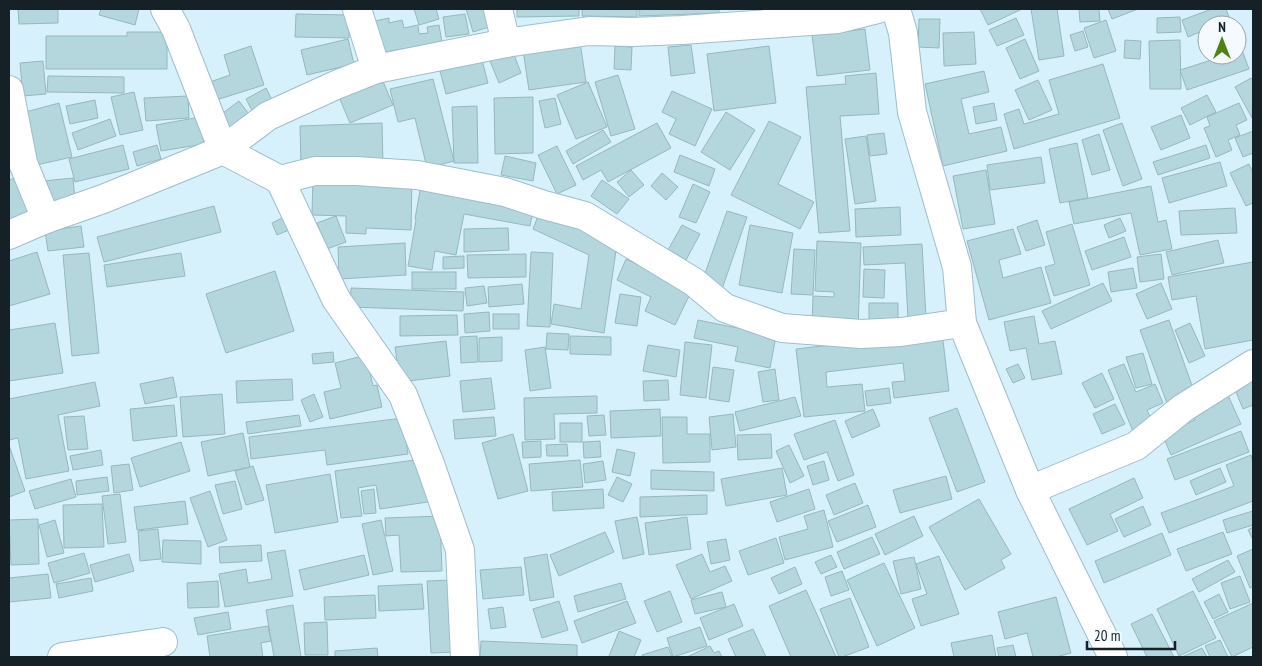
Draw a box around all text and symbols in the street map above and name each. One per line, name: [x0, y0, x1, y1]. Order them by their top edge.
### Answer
north arrow: [1197, 15, 1247, 65]
text: N: [1218, 18, 1226, 36]
scale bar: [1087, 618, 1174, 650]
text: 20 m: [1094, 626, 1120, 645]

